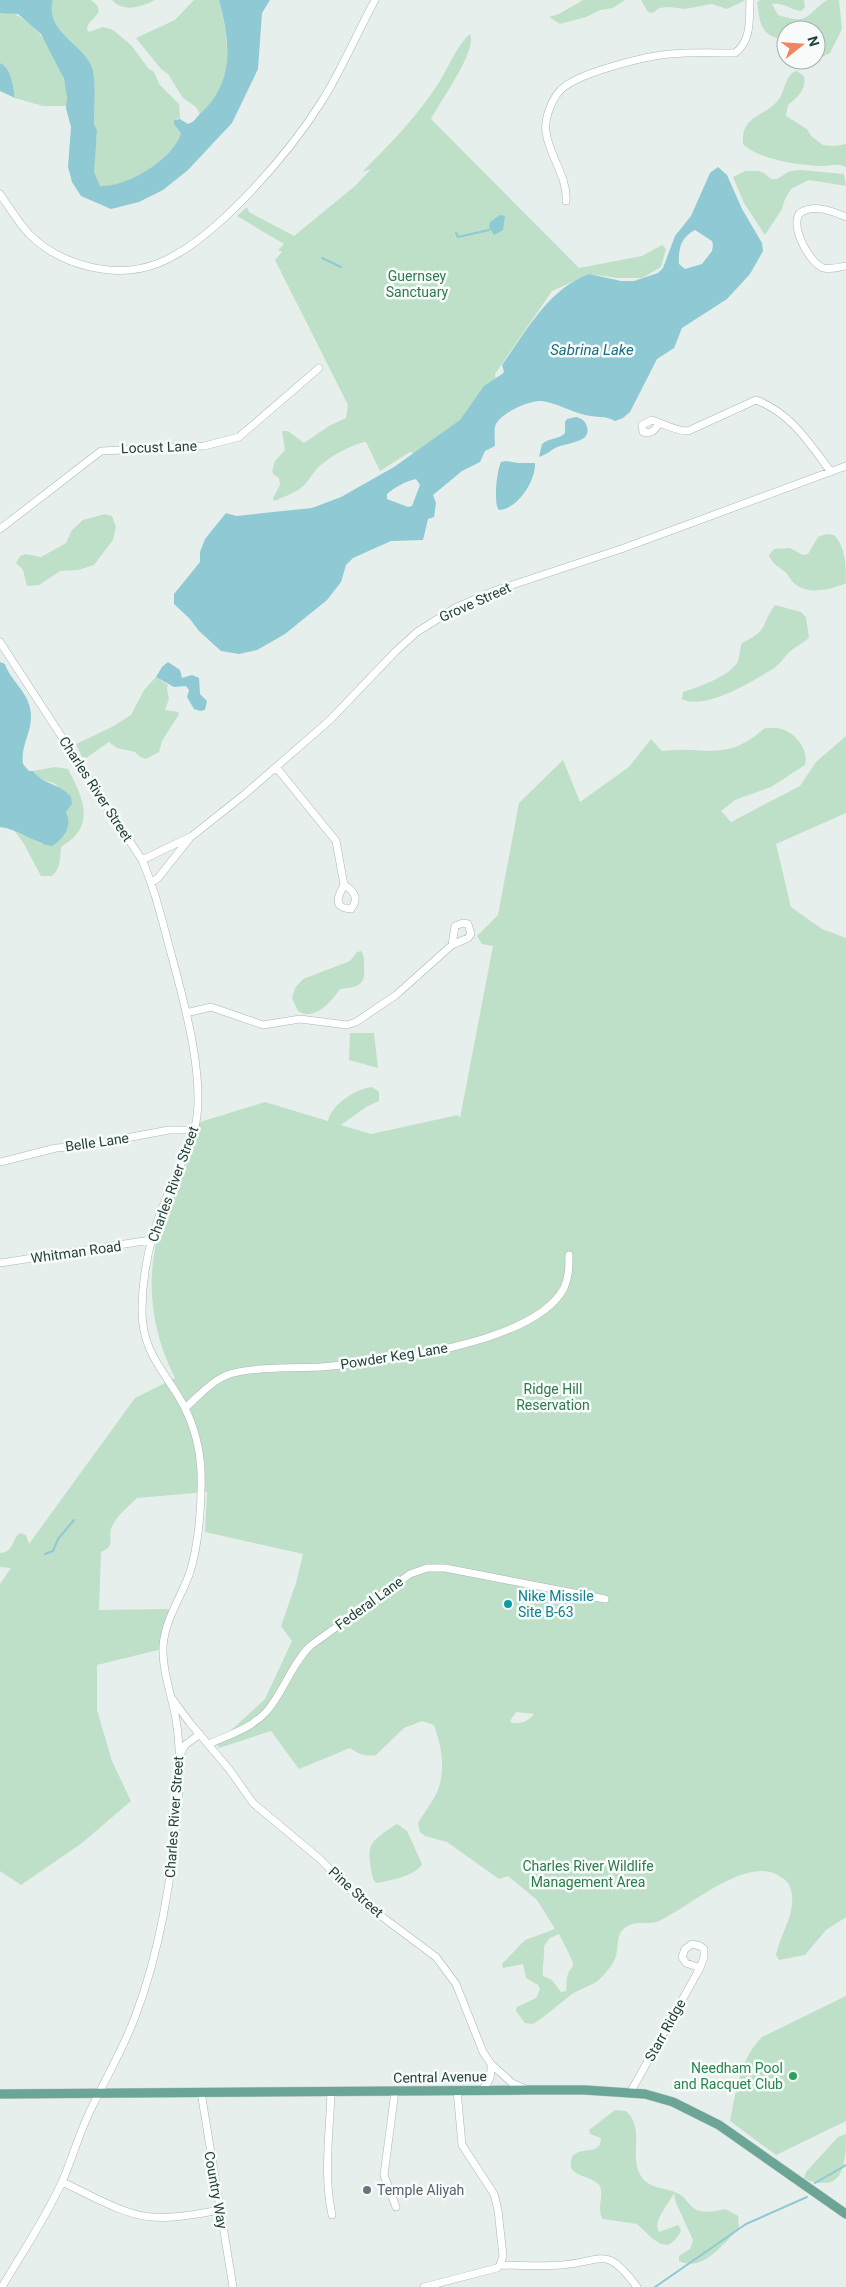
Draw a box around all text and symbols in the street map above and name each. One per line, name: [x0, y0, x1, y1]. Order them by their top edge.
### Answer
north arrow: [776, 20, 826, 70]
text: N: [804, 34, 823, 48]
park label: Guernsey Sanctuary: [386, 268, 449, 300]
water label: Sabrina Lake: [550, 341, 634, 359]
street label: Locust Lane: [121, 438, 197, 456]
street label: Grove Street: [437, 579, 514, 625]
street label: Charles River Street: [56, 733, 136, 845]
street label: Charles River Street: [145, 1124, 202, 1244]
street label: Belle Lane: [64, 1130, 130, 1154]
street label: Whitman Road: [30, 1238, 122, 1266]
street label: Powder Keg Lane: [339, 1340, 449, 1372]
park label: Ridge Hill Reservation: [516, 1381, 590, 1413]
street label: Federal Lane: [332, 1573, 406, 1633]
place label: Nike Missile Site B-63: [518, 1588, 594, 1620]
marker: Nike Missile Site B-63: [502, 1598, 514, 1610]
street label: Charles River Street: [162, 1755, 186, 1878]
park label: Charles River Wildlife Management Area: [522, 1858, 654, 1890]
street label: Pine Street: [325, 1863, 387, 1921]
street label: Starr Ridge: [641, 1996, 689, 2064]
place label: Needham Pool and Racquet Club: [673, 2060, 783, 2092]
street label: Central Avenue: [393, 2068, 487, 2086]
marker: Needham Pool and Racquet Club: [787, 2070, 799, 2082]
street label: Country Way: [201, 2150, 231, 2230]
place label: Temple Aliyah: [377, 2182, 464, 2198]
marker: Temple Aliyah: [361, 2184, 373, 2196]

